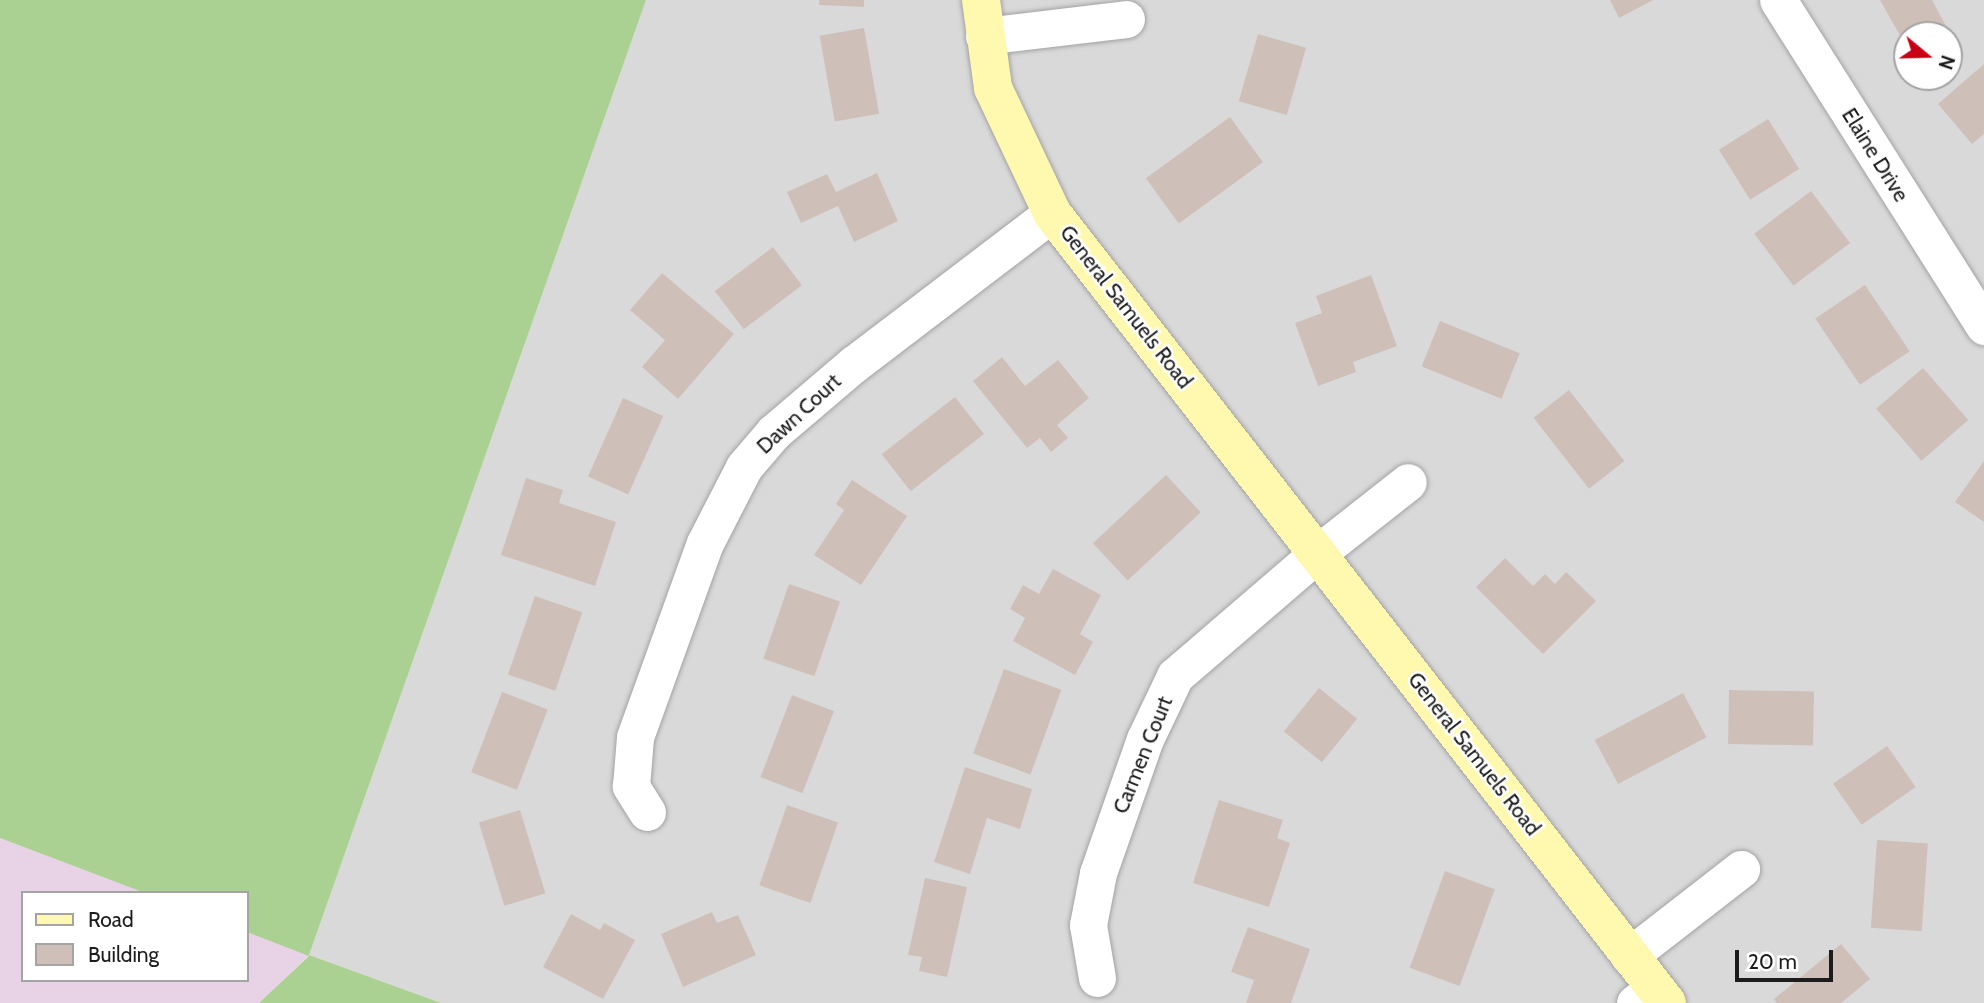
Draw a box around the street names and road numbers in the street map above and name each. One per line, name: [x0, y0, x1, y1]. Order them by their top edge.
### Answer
street label: Elaine Drive: [1836, 104, 1914, 206]
street label: General Samuels Road: [1055, 220, 1197, 394]
street label: Dawn Court: [752, 369, 846, 459]
street label: General Samuels Road: [1403, 667, 1545, 841]
street label: Carmen Court: [1108, 693, 1178, 817]

